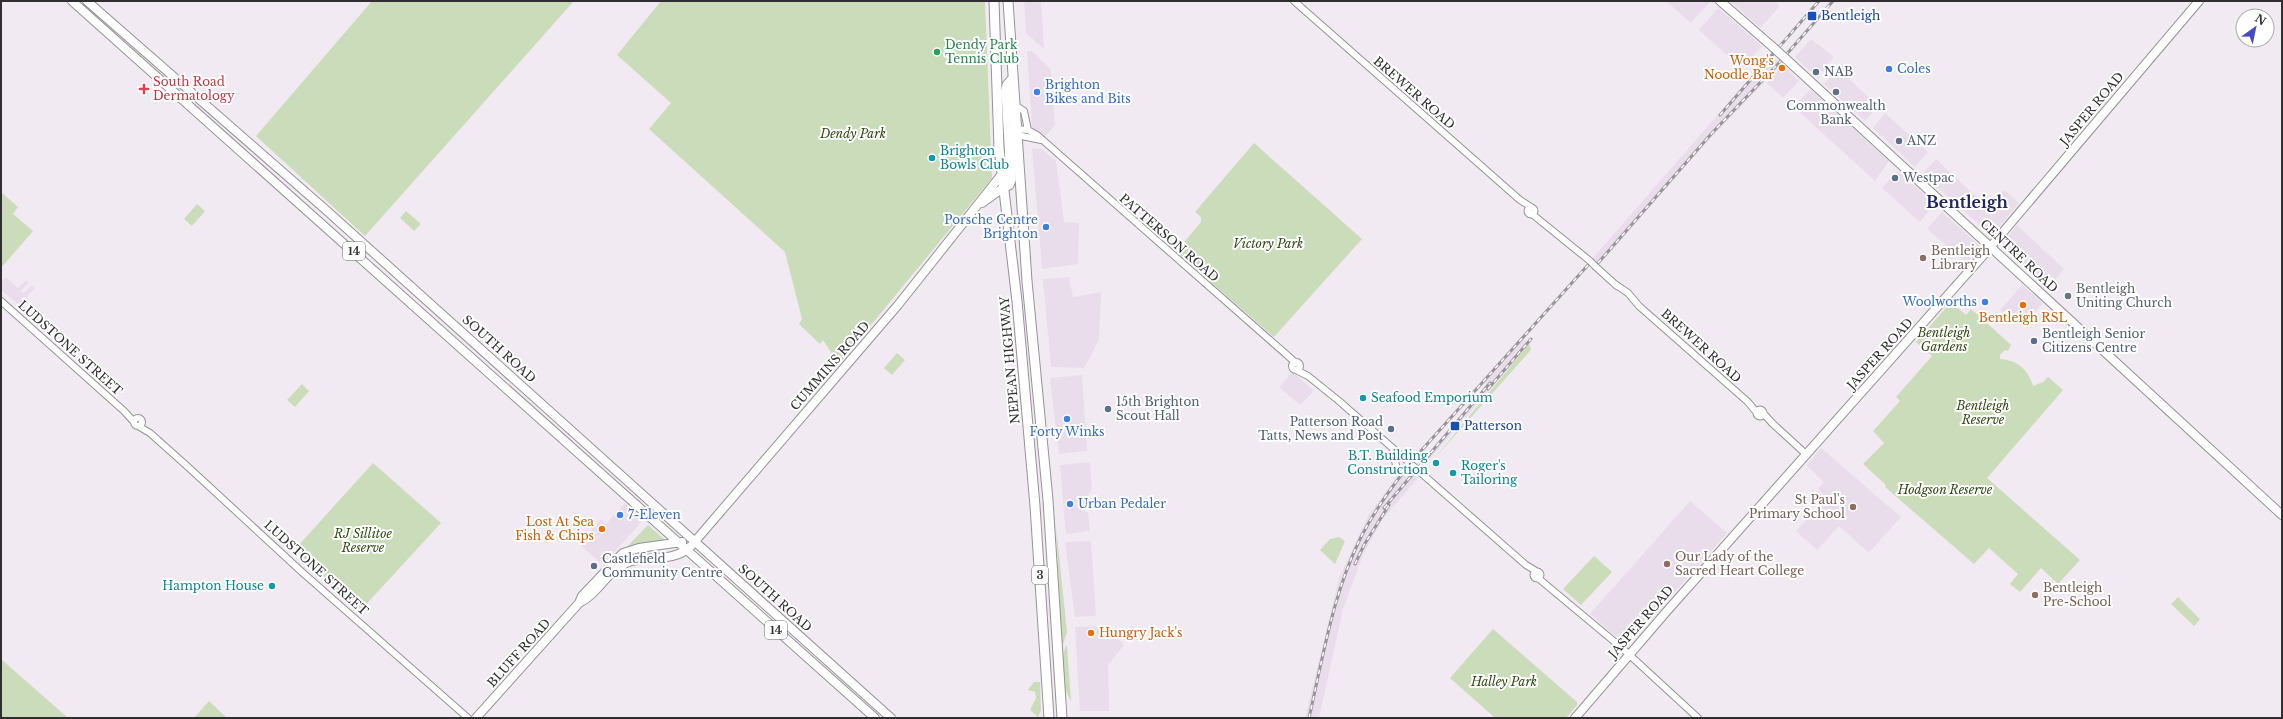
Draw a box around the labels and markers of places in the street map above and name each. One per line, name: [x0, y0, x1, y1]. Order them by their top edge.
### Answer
place label: Bentleigh: [1821, 8, 1880, 23]
marker: Bentleigh: [1806, 10, 1818, 22]
place label: Dendy Park Tennis Club: [945, 37, 1019, 66]
marker: Dendy Park Tennis Club: [932, 47, 942, 57]
place label: Wong's Noodle Bar: [1704, 53, 1774, 82]
place label: Coles: [1897, 61, 1931, 76]
marker: Wong's Noodle Bar: [1777, 63, 1787, 73]
place label: NAB: [1824, 64, 1853, 79]
marker: Coles: [1884, 64, 1894, 74]
marker: NAB: [1811, 67, 1821, 77]
place label: South Road Dermatology: [153, 74, 235, 103]
place label: Brighton Bikes and Bits: [1045, 77, 1131, 106]
marker: South Road Dermatology: [138, 83, 150, 95]
marker: Brighton Bikes and Bits: [1032, 87, 1042, 97]
marker: Commonwealth Bank: [1831, 87, 1841, 97]
place label: Commonwealth Bank: [1786, 98, 1886, 127]
place label: ANZ: [1906, 133, 1936, 148]
marker: ANZ: [1894, 136, 1904, 146]
place label: Brighton Bowls Club: [940, 143, 1009, 172]
marker: Brighton Bowls Club: [927, 153, 937, 163]
place label: Westpac: [1902, 170, 1955, 185]
marker: Westpac: [1890, 173, 1900, 183]
place label: Porsche Centre Brighton: [944, 212, 1038, 241]
marker: Porsche Centre Brighton: [1041, 222, 1051, 232]
place label: Bentleigh Library: [1931, 243, 1990, 272]
marker: Bentleigh Library: [1918, 253, 1928, 263]
place label: Bentleigh Uniting Church: [2076, 281, 2172, 310]
marker: Bentleigh Uniting Church: [2063, 291, 2073, 301]
place label: Woolworths: [1901, 294, 1977, 309]
marker: Woolworths: [1980, 297, 1990, 307]
marker: Bentleigh RSL: [2018, 300, 2028, 310]
place label: Bentleigh RSL: [1979, 310, 2068, 325]
place label: Bentleigh Senior Citizens Centre: [2042, 326, 2145, 355]
marker: Bentleigh Senior Citizens Centre: [2029, 336, 2039, 346]
place label: Seafood Emporium: [1371, 390, 1493, 405]
marker: Seafood Emporium: [1358, 393, 1368, 403]
place label: 15th Brighton Scout Hall: [1116, 394, 1200, 423]
marker: 15th Brighton Scout Hall: [1103, 404, 1113, 414]
marker: Forty Winks: [1062, 414, 1072, 424]
place label: Patterson Road Tatts, News and Post: [1258, 414, 1383, 443]
place label: Patterson: [1464, 418, 1522, 433]
marker: Patterson: [1449, 420, 1461, 432]
place label: Forty Winks: [1029, 424, 1105, 439]
marker: Patterson Road Tatts, News and Post: [1386, 424, 1396, 434]
place label: B.T. Building Construction: [1347, 448, 1429, 477]
marker: B.T. Building Construction: [1431, 458, 1441, 468]
place label: Roger's Tailoring: [1461, 458, 1518, 487]
marker: Roger's Tailoring: [1448, 468, 1458, 478]
place label: St Paul's Primary School: [1749, 492, 1845, 521]
place label: Urban Pedaler: [1078, 496, 1166, 511]
marker: Urban Pedaler: [1065, 499, 1075, 509]
marker: St Paul's Primary School: [1848, 502, 1858, 512]
place label: 7-Eleven: [628, 507, 681, 522]
marker: 7-Eleven: [615, 510, 625, 520]
place label: Lost At Sea Fish & Chips: [515, 514, 594, 543]
marker: Lost At Sea Fish & Chips: [597, 524, 607, 534]
place label: Our Lady of the Sacred Heart College: [1675, 549, 1804, 578]
place label: Castlefield Community Centre: [602, 551, 723, 580]
marker: Our Lady of the Sacred Heart College: [1662, 559, 1672, 569]
marker: Castlefield Community Centre: [589, 561, 599, 571]
place label: Hampton House: [162, 578, 264, 593]
place label: Bentleigh Pre-School: [2043, 580, 2111, 609]
marker: Hampton House: [267, 581, 277, 591]
marker: Bentleigh Pre-School: [2030, 590, 2040, 600]
place label: Hungry Jack's: [1099, 625, 1182, 640]
marker: Hungry Jack's: [1086, 628, 1096, 638]

